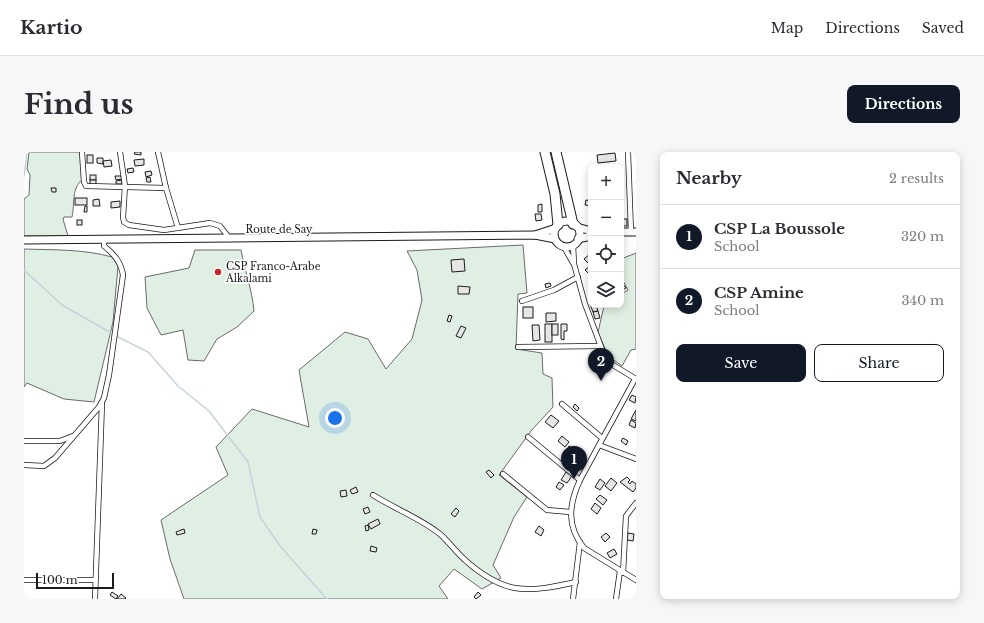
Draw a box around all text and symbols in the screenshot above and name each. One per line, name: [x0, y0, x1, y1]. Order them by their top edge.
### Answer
text: Kartio: [20, 16, 83, 39]
text: Map: [771, 19, 803, 37]
text: Directions: [825, 19, 900, 37]
text: Saved: [922, 19, 964, 37]
button: Directions: [847, 85, 960, 123]
text: Find us: [24, 87, 134, 122]
map controls: [588, 164, 624, 308]
button: +: [588, 164, 624, 200]
text: Nearby: [676, 168, 742, 189]
text: 2 results: [889, 170, 944, 187]
button: −: [588, 200, 624, 236]
text: CSP La Boussole: [714, 219, 845, 238]
street label: Route de Say: [246, 223, 313, 236]
text: 1: [686, 228, 692, 245]
text: 320 m: [901, 228, 944, 245]
button: locate: [588, 236, 624, 272]
text: School: [714, 238, 760, 255]
place label: CSP Franco-Arabe Alkalami: [225, 260, 321, 285]
marker: CSP Franco-Arabe Alkalami: [213, 267, 223, 277]
button: layers: [588, 272, 624, 308]
text: CSP Amine: [714, 283, 804, 302]
text: 2: [685, 292, 693, 309]
text: 340 m: [901, 292, 944, 309]
text: School: [714, 302, 760, 319]
button: Save: [676, 344, 806, 382]
button: Share: [814, 344, 944, 382]
pin: 2: [588, 348, 614, 381]
your location: [325, 408, 345, 428]
pin: 1: [561, 446, 587, 479]
scale bar: [36, 571, 114, 590]
text: 100 m: [42, 573, 78, 587]

